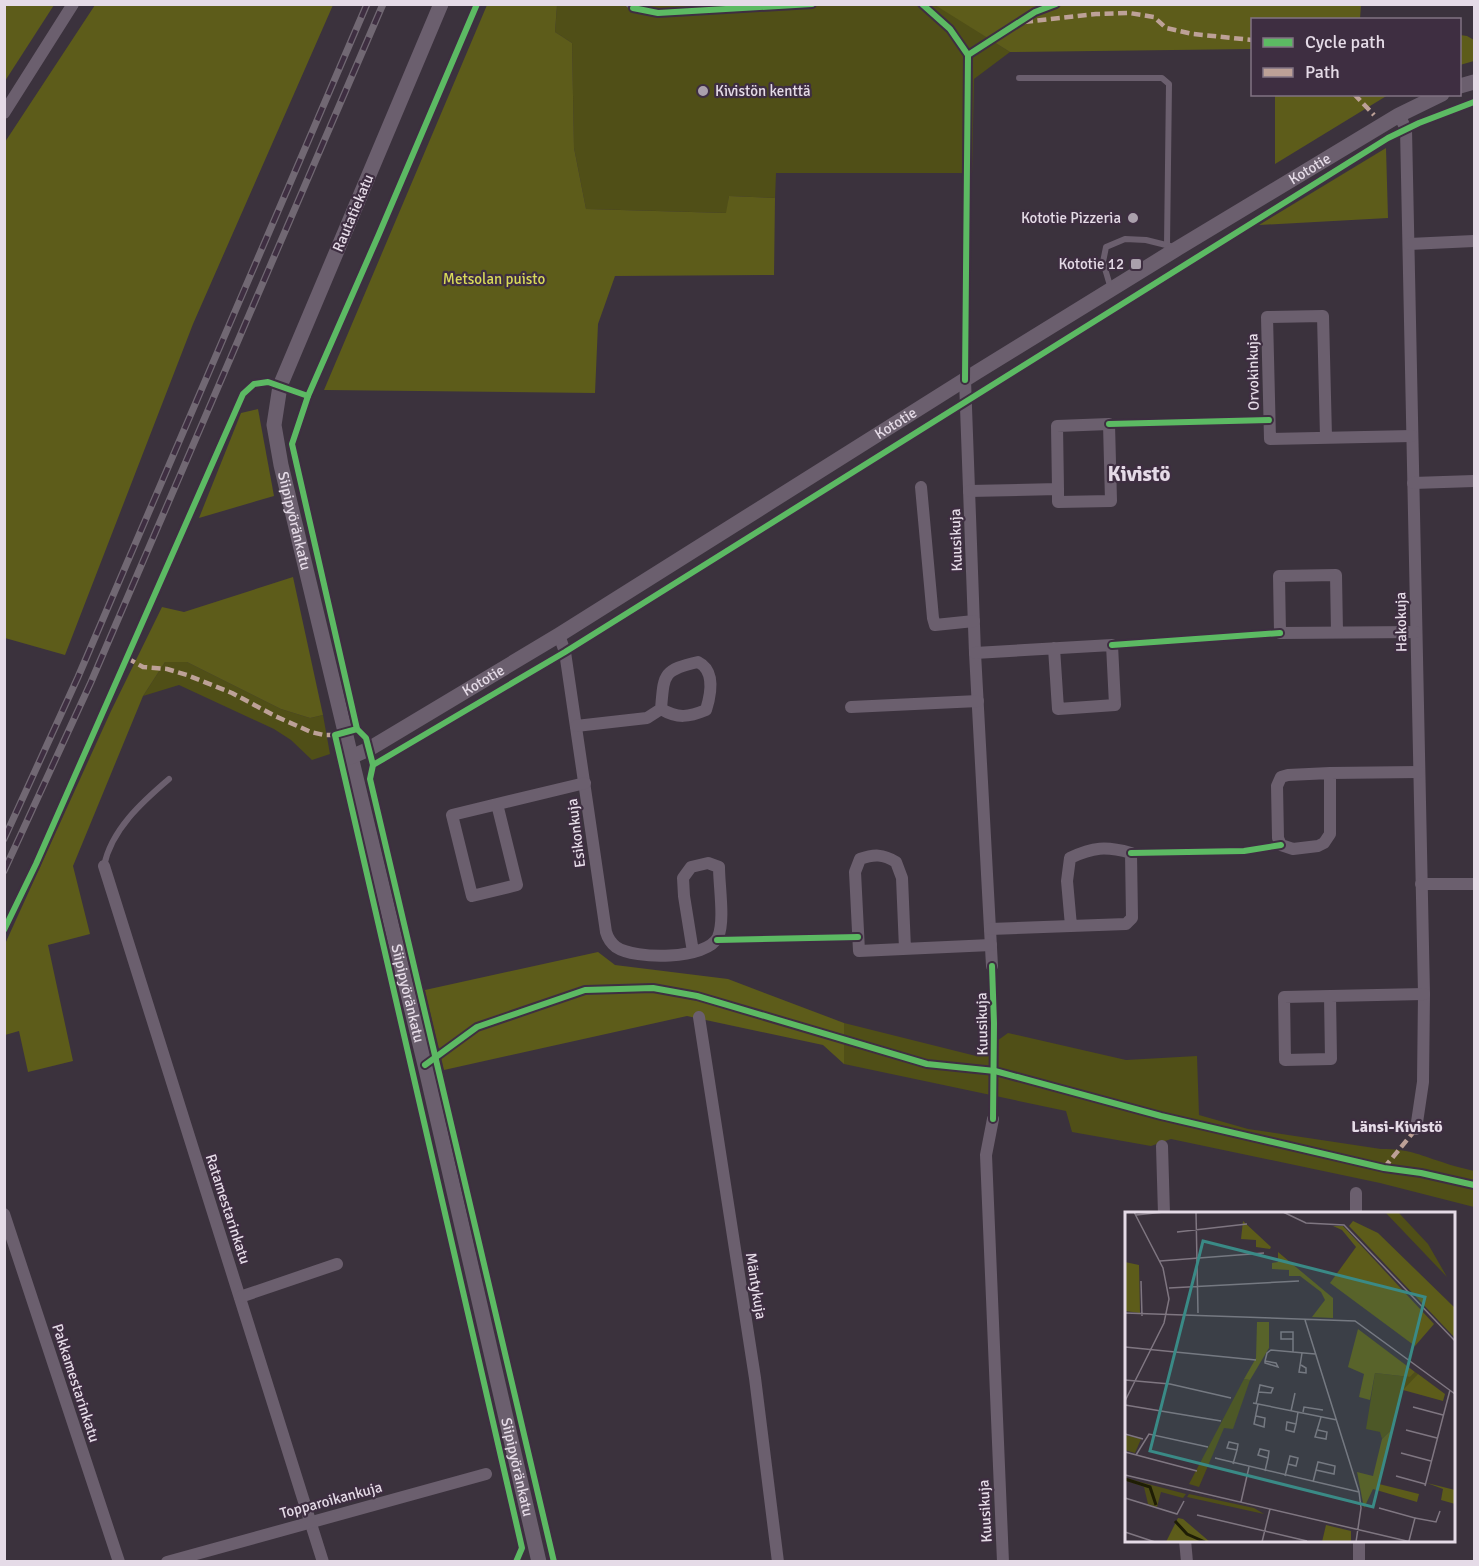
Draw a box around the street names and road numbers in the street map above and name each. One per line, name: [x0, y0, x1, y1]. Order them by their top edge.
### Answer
street label: Kototie: [1285, 149, 1334, 188]
street label: Rautatiekatu: [329, 171, 377, 255]
street label: Orvokinkuja: [1243, 333, 1263, 411]
street label: Kototie: [871, 403, 920, 443]
street label: Siipipyöränkatu: [274, 470, 315, 572]
street label: Kuusikuja: [946, 508, 966, 572]
street label: Hakokuja: [1391, 592, 1411, 652]
street label: Kototie: [459, 661, 508, 700]
street label: Esikonkuja: [563, 797, 589, 869]
street label: Siipipyöränkatu: [387, 942, 428, 1045]
street label: Kuusikuja: [972, 992, 992, 1056]
street label: Ratamestarinkatu: [202, 1152, 254, 1266]
street label: Mäntykuja: [742, 1251, 770, 1321]
street label: Pakkamestarinkatu: [48, 1321, 104, 1445]
street label: Siipipyöränkatu: [497, 1416, 537, 1518]
street label: Topparoikankuja: [278, 1478, 384, 1522]
street label: Kuusikuja: [974, 1479, 996, 1543]

